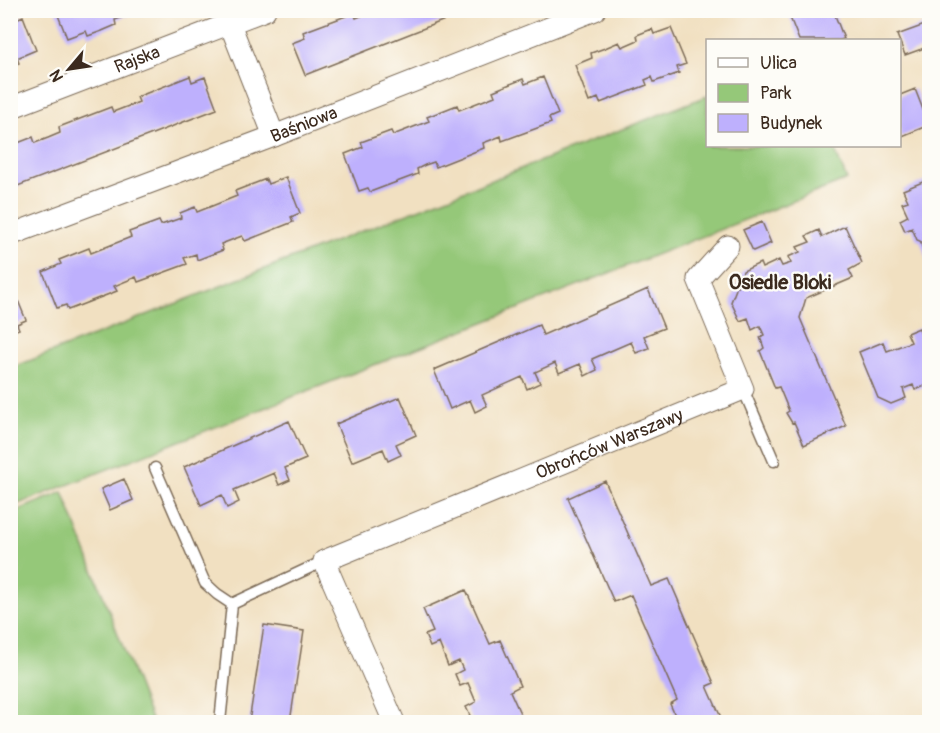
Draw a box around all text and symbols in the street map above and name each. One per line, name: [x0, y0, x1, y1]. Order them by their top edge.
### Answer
north arrow: [39, 39, 99, 99]
legend: [706, 39, 901, 147]
street label: Rajska: [111, 41, 163, 79]
text: Ulica: [760, 52, 797, 75]
text: N: [45, 66, 68, 85]
text: Park: [760, 82, 792, 105]
street label: Baśniowa: [267, 101, 341, 148]
text: Budynek: [760, 112, 823, 135]
district label: Osiedle Bloki: [729, 270, 832, 295]
street label: Obrońców Warszawy: [532, 404, 687, 485]

